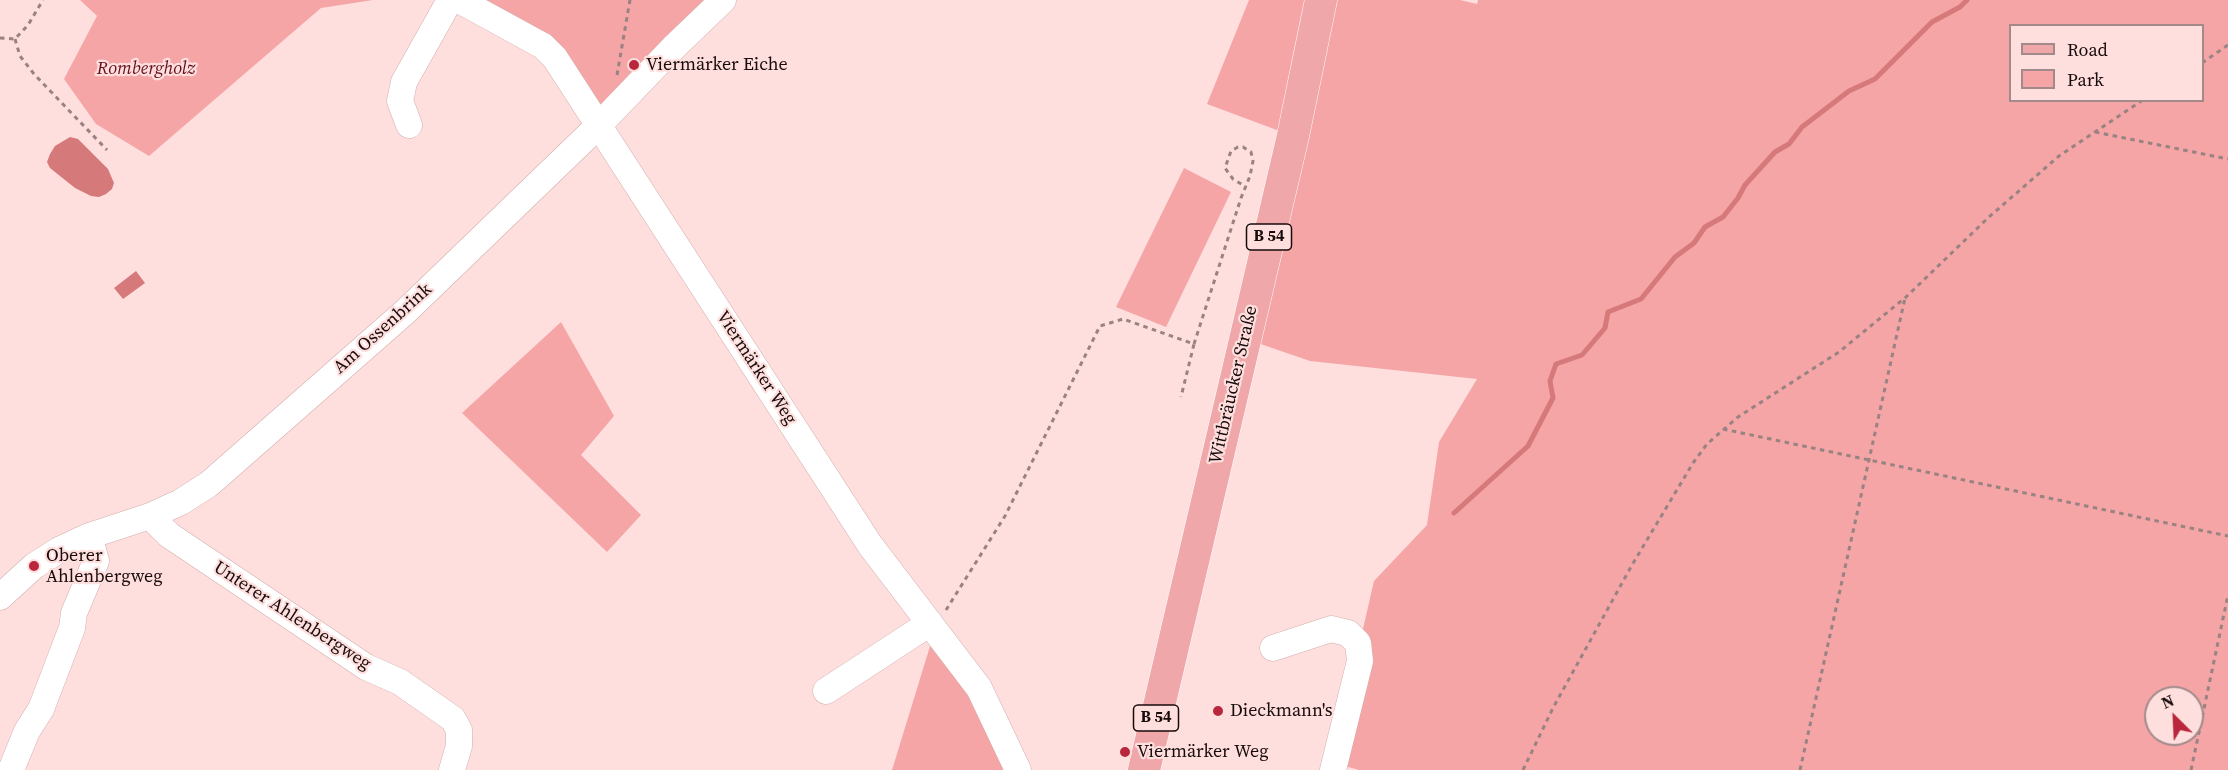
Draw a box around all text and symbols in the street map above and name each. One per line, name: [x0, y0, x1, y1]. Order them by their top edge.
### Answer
legend: [2009, 24, 2204, 102]
text: Road: [2067, 37, 2108, 62]
place label: Viermärker Eiche: [646, 54, 788, 76]
park label: Rombergholz: [97, 58, 195, 80]
marker: Viermärker Eiche: [627, 58, 641, 72]
text: Park: [2067, 67, 2104, 92]
road number: B 54: [1246, 224, 1292, 250]
street label: Am Ossenbrink: [329, 279, 437, 379]
street label: Wittbräucker Straße: [1205, 304, 1263, 466]
street label: Viermärker Weg: [711, 307, 801, 429]
place label: Oberer Ahlenbergweg: [46, 545, 163, 588]
street label: Unterer Ahlenbergweg: [209, 557, 375, 675]
marker: Oberer Ahlenbergweg: [27, 559, 41, 573]
north arrow: [2144, 686, 2204, 746]
text: N: [2158, 689, 2177, 714]
place label: Dieckmann's: [1230, 700, 1333, 722]
marker: Dieckmann's: [1211, 704, 1225, 718]
road number: B 54: [1134, 705, 1178, 731]
place label: Viermärker Weg: [1137, 741, 1268, 763]
marker: Viermärker Weg: [1118, 745, 1132, 759]

